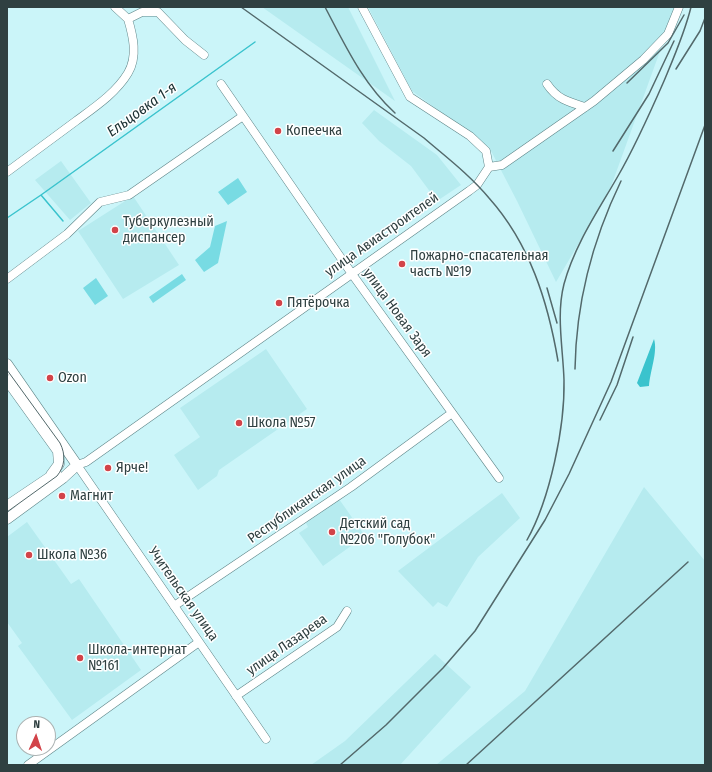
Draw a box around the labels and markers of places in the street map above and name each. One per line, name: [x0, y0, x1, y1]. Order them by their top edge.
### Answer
place label: Копеечка: [286, 123, 342, 139]
marker: Копеечка: [273, 126, 283, 136]
place label: Туберкулезный диспансер: [123, 214, 214, 246]
marker: Туберкулезный диспансер: [110, 225, 120, 235]
place label: Пожарно-спасательная часть №19: [410, 248, 548, 280]
marker: Пожарно-спасательная часть №19: [397, 259, 407, 269]
place label: Пятёрочка: [287, 295, 350, 311]
marker: Пятёрочка: [274, 298, 284, 308]
place label: Ozon: [58, 370, 87, 386]
marker: Ozon: [45, 373, 55, 383]
place label: Школа №57: [247, 415, 315, 431]
marker: Школа №57: [234, 418, 244, 428]
place label: Ярче!: [116, 460, 148, 476]
marker: Ярче!: [103, 463, 113, 473]
place label: Магнит: [70, 488, 113, 504]
marker: Магнит: [57, 491, 67, 501]
place label: Детский сад №206 "Голубок": [340, 516, 435, 548]
marker: Детский сад №206 "Голубок": [327, 527, 337, 537]
place label: Школа №36: [37, 547, 107, 563]
marker: Школа №36: [24, 550, 34, 560]
place label: Школа-интернат №161: [88, 642, 187, 674]
marker: Школа-интернат №161: [75, 653, 85, 663]

